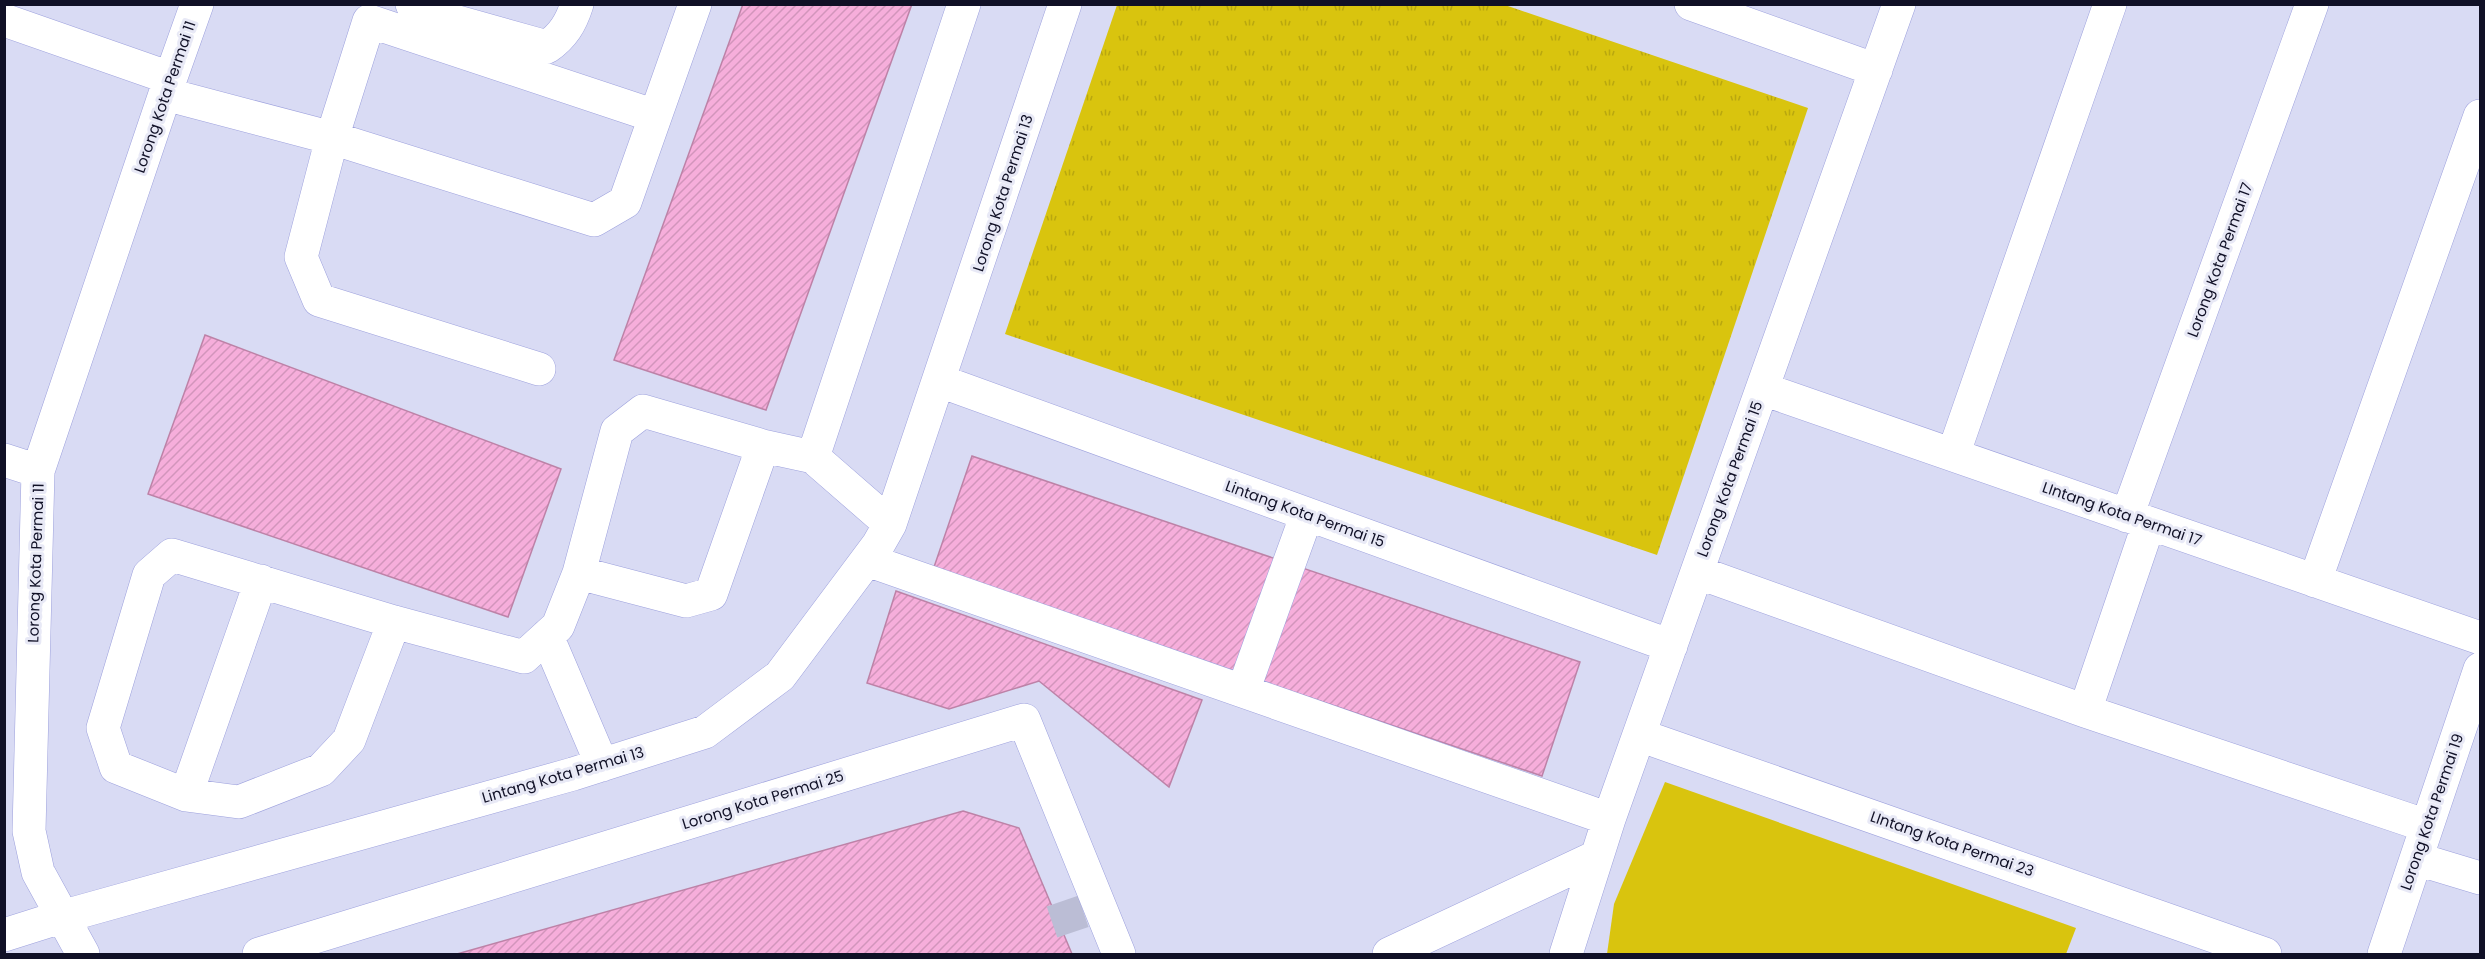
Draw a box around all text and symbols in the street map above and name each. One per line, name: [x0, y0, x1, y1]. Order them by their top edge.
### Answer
street label: Lorong Kota Permai 11: [129, 18, 200, 176]
street label: Lorong Kota Permai 13: [967, 112, 1038, 274]
street label: Lorong Kota Permai 17: [2182, 180, 2257, 340]
street label: Lorong Kota Permai 15: [1692, 398, 1767, 560]
street label: Lintang Kota Permai 15: [1222, 475, 1388, 552]
street label: LIntang Kota Permai 17: [2040, 476, 2205, 551]
street label: Lorong Kota Permai 11: [22, 483, 49, 643]
street label: Lorong Kota Permai 19: [2395, 731, 2468, 893]
street label: Lintang Kota Permai 13: [479, 741, 646, 808]
street label: Lorong Kota Permai 25: [679, 765, 846, 834]
street label: LIntang Kota Permai 23: [1868, 806, 2037, 881]

